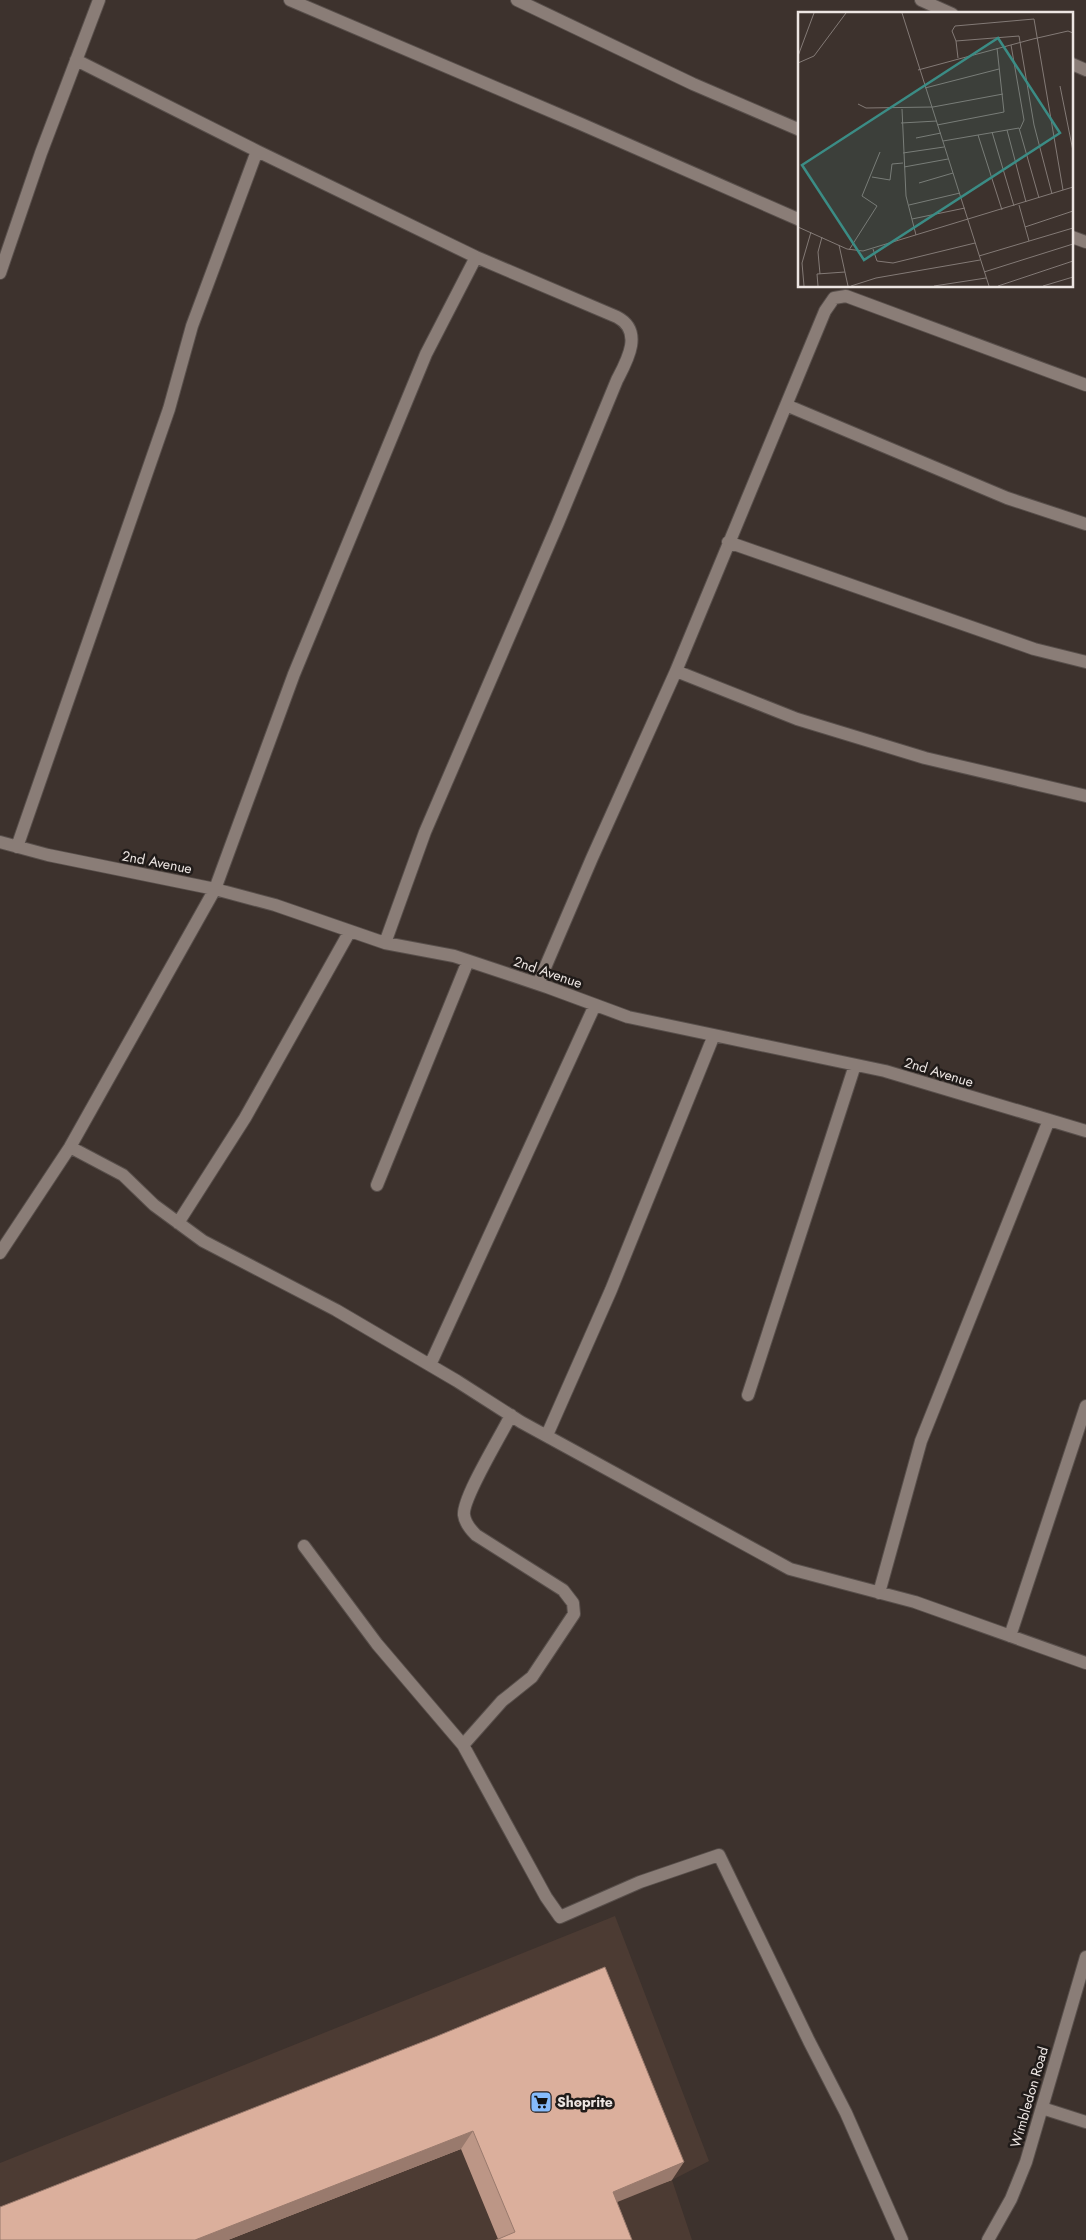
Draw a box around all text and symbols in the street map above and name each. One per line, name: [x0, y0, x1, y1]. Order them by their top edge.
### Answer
inset map: [798, 12, 1074, 288]
street label: 2nd Avenue: [120, 845, 194, 879]
street label: 2nd Avenue: [511, 951, 585, 993]
street label: 2nd Avenue: [902, 1052, 976, 1092]
street label: Wimbledon Road: [1005, 2044, 1053, 2150]
supermarket icon: Shoprite: [529, 2090, 553, 2114]
place label: Shoprite: [557, 2092, 613, 2112]

